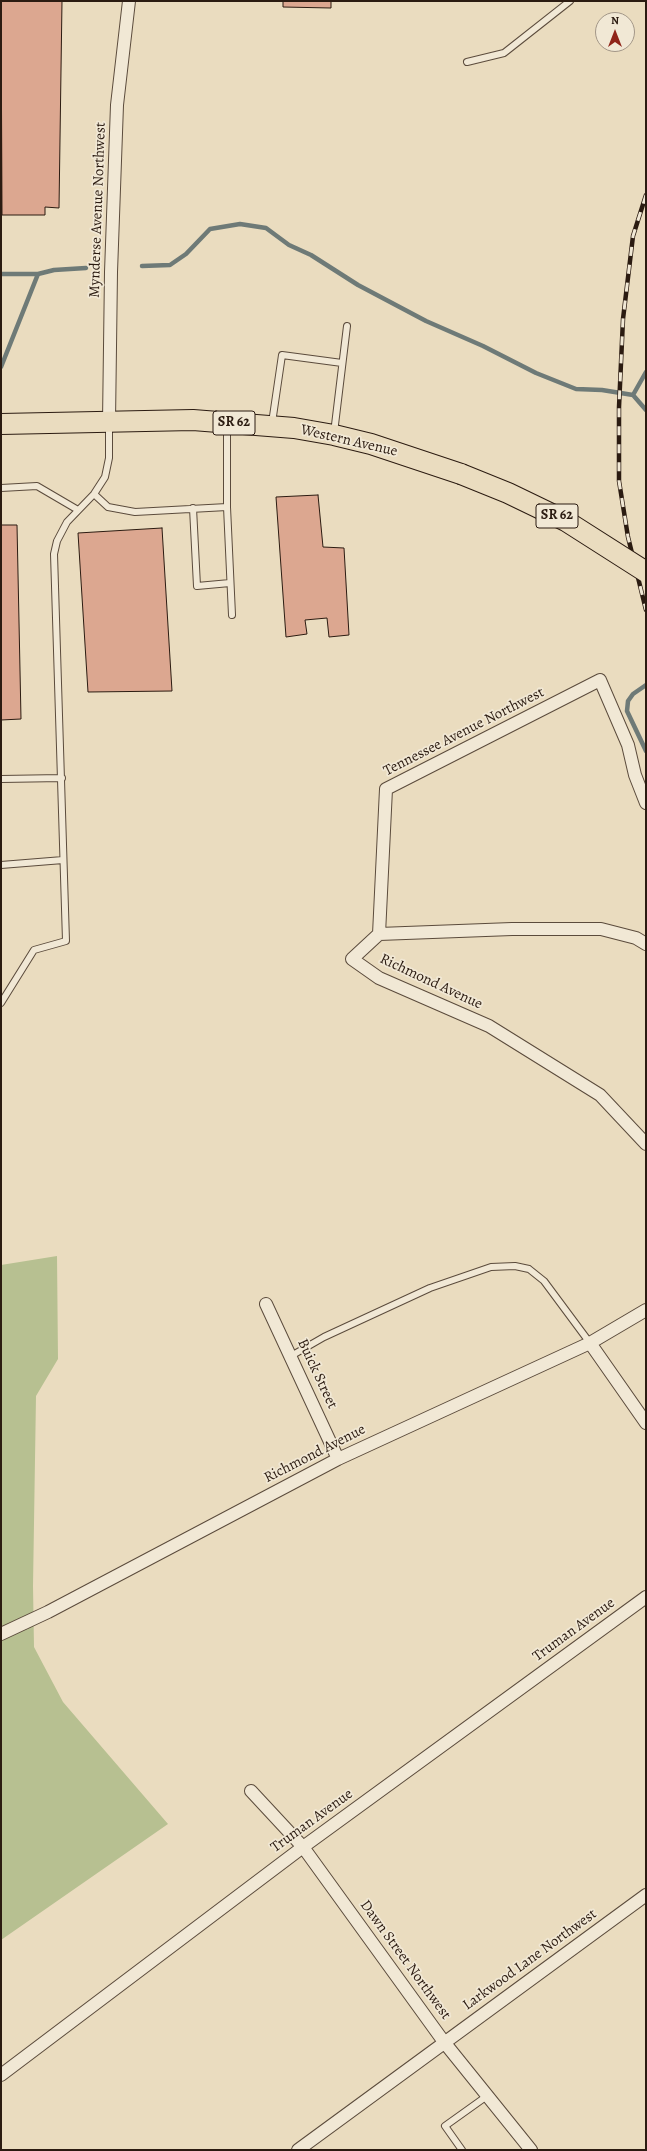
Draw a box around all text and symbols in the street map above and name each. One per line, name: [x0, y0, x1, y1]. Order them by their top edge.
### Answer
north arrow: [595, 12, 635, 52]
text: N: [611, 13, 619, 28]
street label: Mynderse Avenue Northwest: [86, 122, 110, 298]
road number: SR 62: [213, 411, 255, 435]
street label: Western Avenue: [299, 421, 399, 461]
road number: SR 62: [536, 504, 578, 528]
street label: Tennessee Avenue Northwest: [381, 684, 547, 780]
street label: Richmond Avenue: [377, 950, 485, 1014]
street label: Buick Street: [293, 1336, 341, 1412]
street label: Richmond Avenue: [261, 1421, 369, 1487]
street label: Truman Avenue: [530, 1594, 618, 1666]
street label: Truman Avenue: [268, 1785, 356, 1857]
street label: Dawn Street Northwest: [356, 1897, 454, 2023]
street label: Larkwood Lane Northwest: [460, 1905, 600, 2015]

